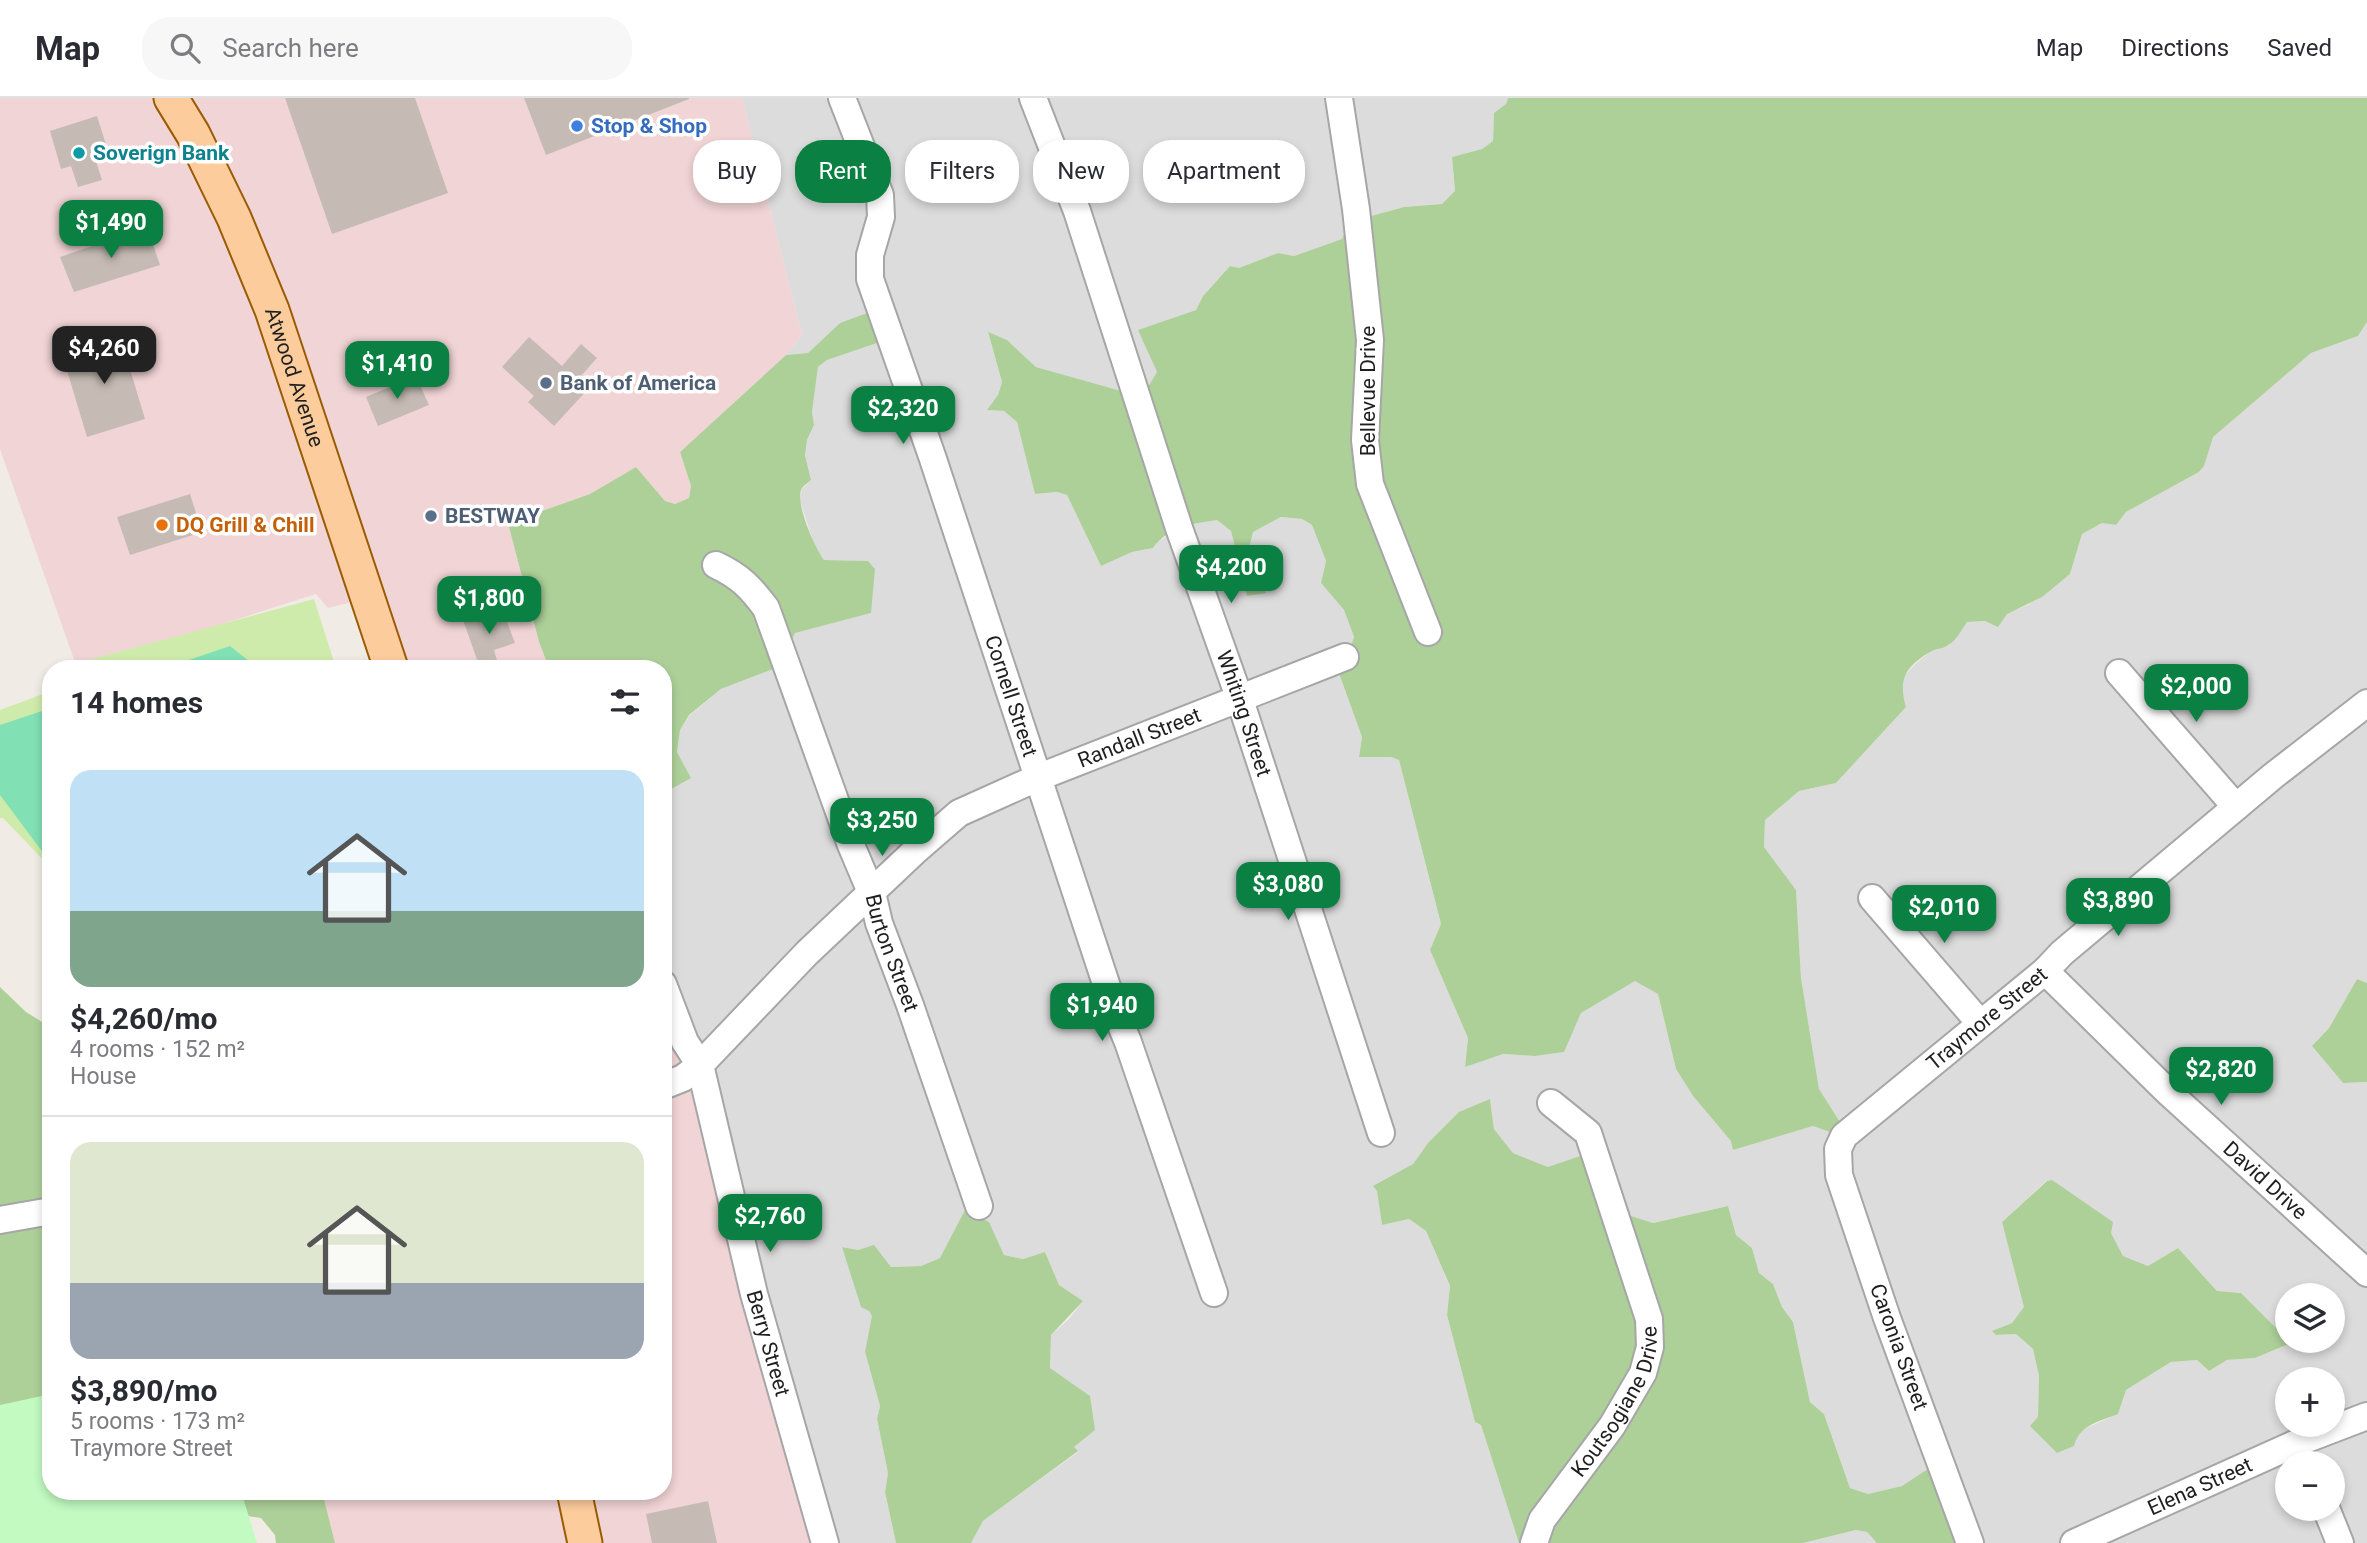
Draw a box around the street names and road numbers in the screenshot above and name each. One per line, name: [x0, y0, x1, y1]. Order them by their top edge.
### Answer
street label: Atwood Avenue: [260, 304, 329, 450]
street label: Bellevue Drive: [1356, 326, 1380, 456]
street label: Cornell Street: [980, 632, 1042, 760]
street label: Whiting Street: [1212, 647, 1276, 780]
street label: Randall Street: [1074, 703, 1204, 773]
street label: Burton Street: [861, 892, 923, 1015]
street label: Traymore Street: [1922, 962, 2052, 1075]
street label: David Drive: [2218, 1136, 2312, 1225]
street label: Caronia Street: [1865, 1281, 1933, 1414]
street label: Berry Street: [742, 1287, 795, 1399]
street label: Koutsogiane Drive: [1566, 1326, 1662, 1482]
street label: Elena Street: [2144, 1453, 2256, 1520]

